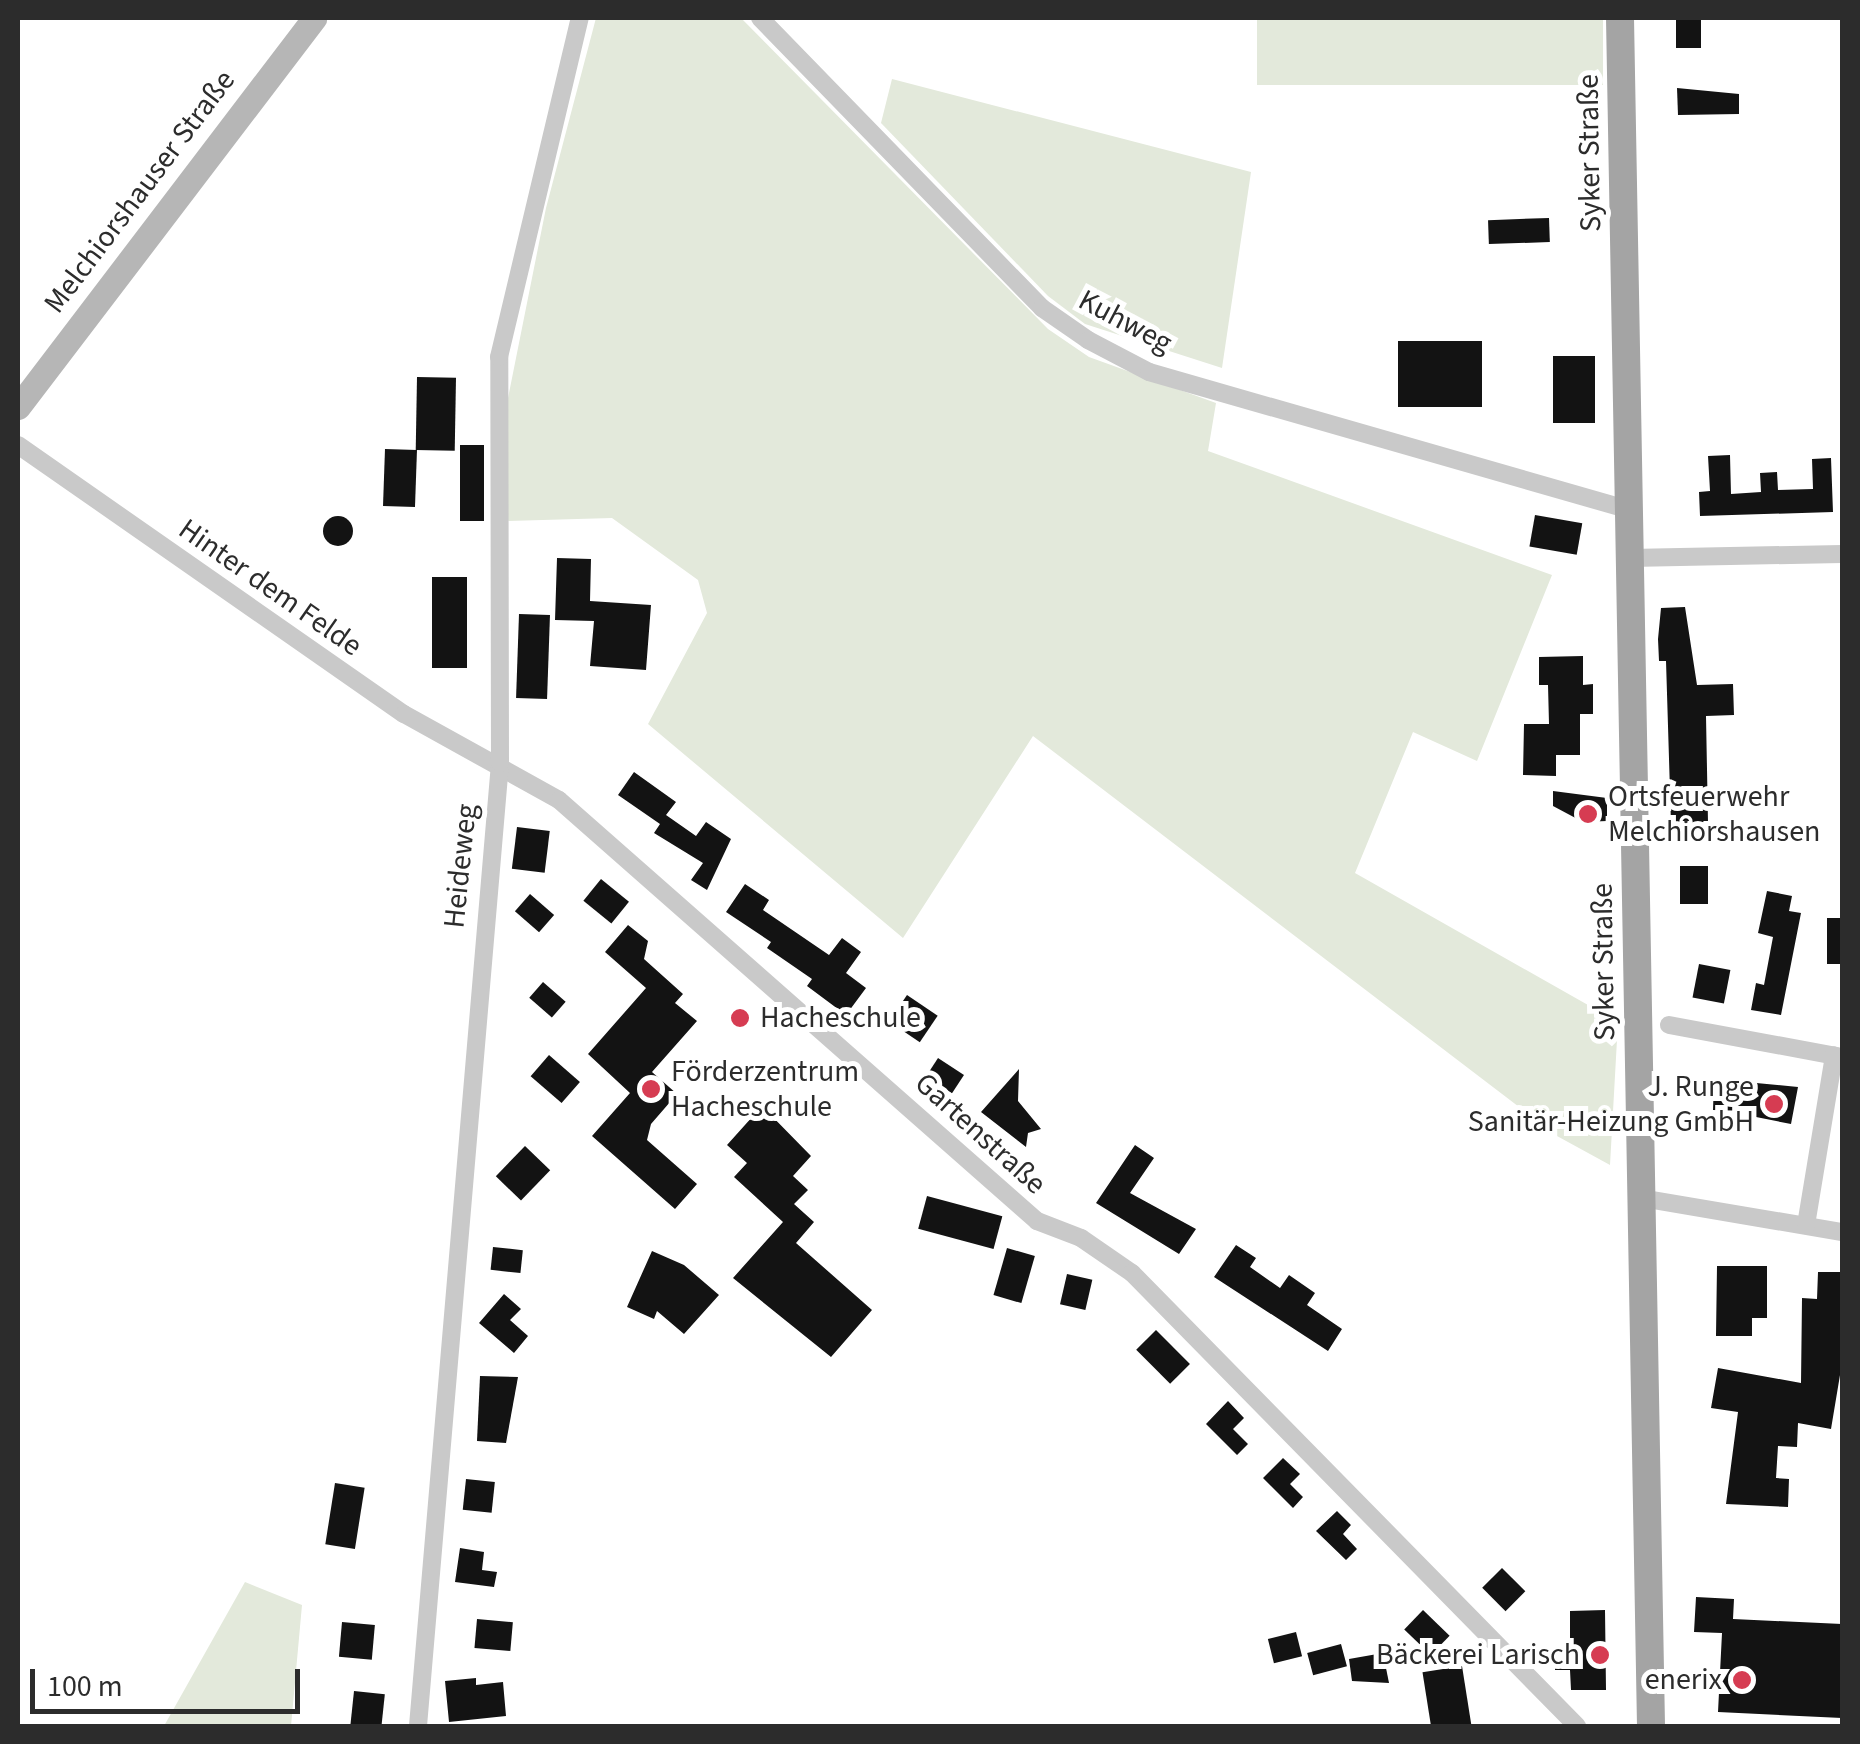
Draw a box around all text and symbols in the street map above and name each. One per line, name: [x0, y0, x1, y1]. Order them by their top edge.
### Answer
street label: Melchiorshauser Straße: [37, 63, 243, 321]
street label: Syker Straße: [1571, 74, 1609, 232]
street label: Kuhweg: [1072, 282, 1178, 362]
street label: Hinter dem Felde: [172, 512, 368, 664]
place label: Ortsfeuerwehr Melchiorshausen: [1608, 779, 1820, 850]
street label: Heideweg: [437, 802, 485, 930]
marker: Ortsfeuerwehr Melchiorshausen: [1577, 803, 1599, 825]
street label: Syker Straße: [1585, 883, 1623, 1041]
place label: Hacheschule: [760, 1000, 921, 1036]
marker: Hacheschule: [729, 1007, 751, 1029]
place label: Förderzentrum Hacheschule: [671, 1054, 859, 1124]
street label: Gartenstraße: [907, 1066, 1053, 1202]
place label: J. Runge Sanitär-Heizung GmbH: [1468, 1069, 1754, 1140]
marker: Förderzentrum Hacheschule: [640, 1078, 662, 1100]
marker: J. Runge Sanitär-Heizung GmbH: [1763, 1093, 1785, 1115]
place label: Bäckerei Larisch: [1376, 1637, 1580, 1673]
marker: Bäckerei Larisch: [1589, 1644, 1611, 1666]
scale bar: [35, 1649, 305, 1711]
place label: enerix: [1645, 1662, 1722, 1698]
text: 100 m: [47, 1665, 123, 1708]
marker: enerix: [1731, 1669, 1753, 1691]

